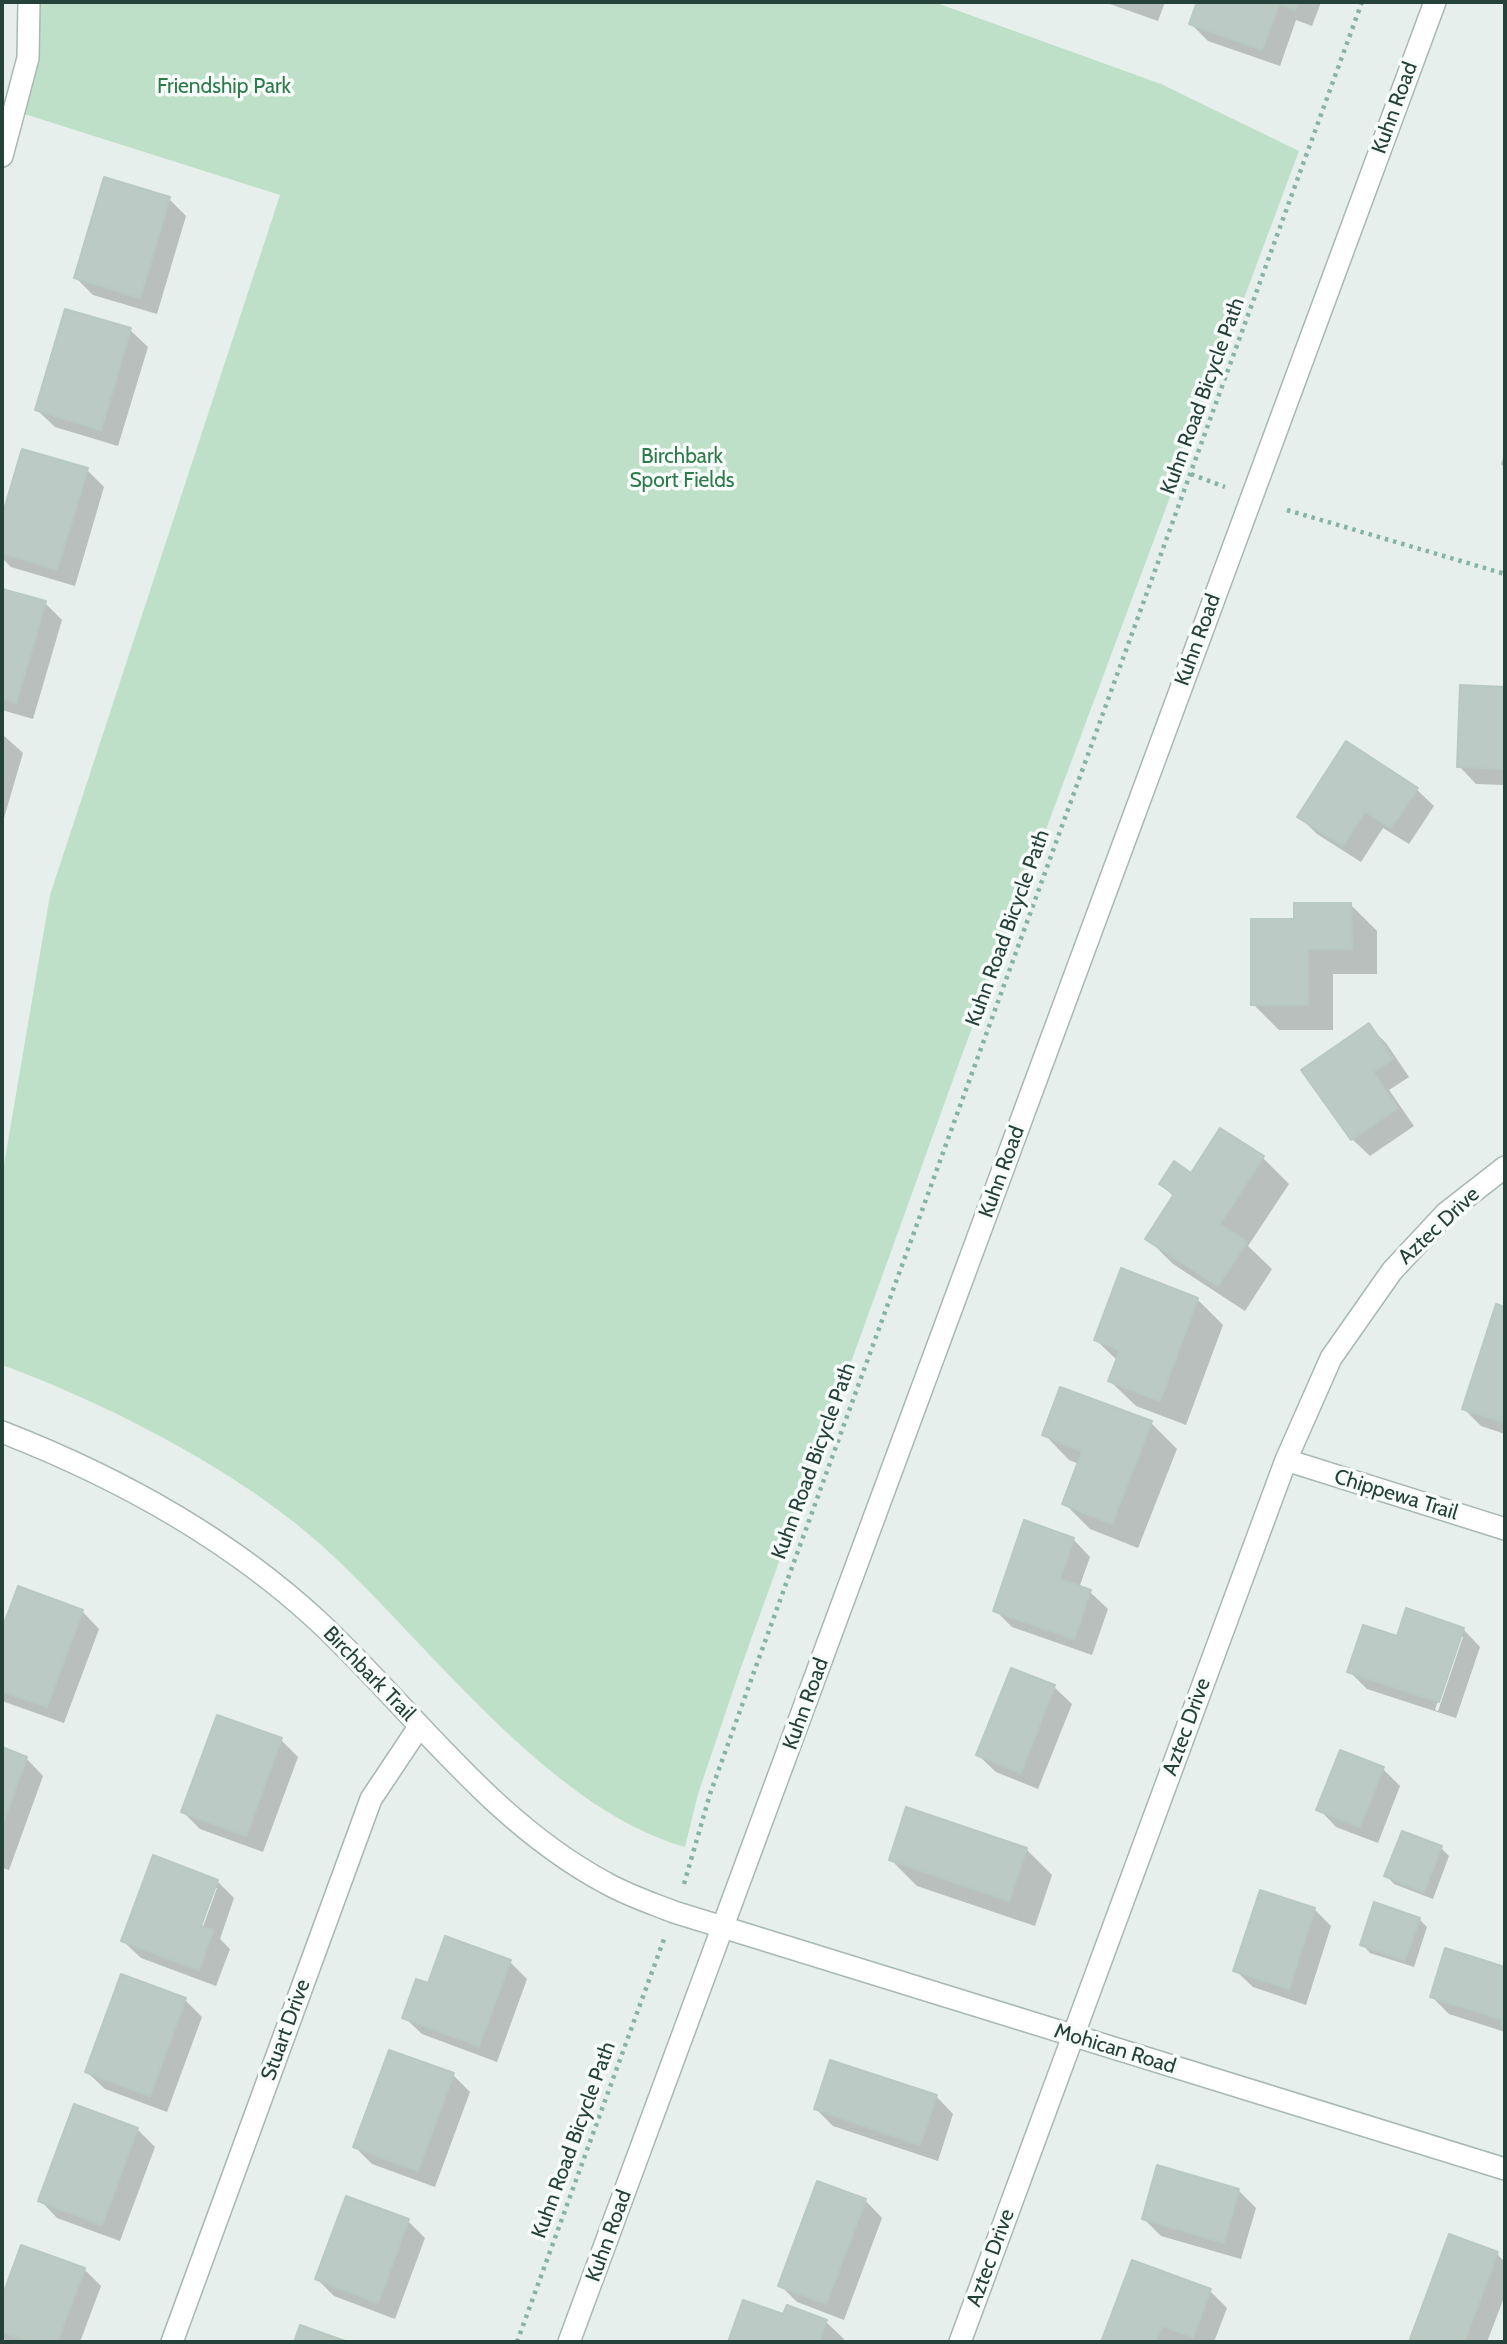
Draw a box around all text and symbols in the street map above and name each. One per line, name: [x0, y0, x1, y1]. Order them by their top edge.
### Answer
street label: Kuhn Road: [1367, 59, 1423, 157]
park label: Friendship Park: [157, 74, 291, 100]
street label: Kuhn Road Bicycle Path: [1156, 294, 1250, 498]
park label: Birchbark Sport Fields: [629, 444, 735, 494]
street label: Kuhn Road: [1170, 591, 1226, 689]
street label: Kuhn Road Bicycle Path: [961, 826, 1055, 1030]
street label: Kuhn Road: [974, 1123, 1030, 1221]
street label: Aztec Drive: [1393, 1182, 1485, 1270]
street label: Kuhn Road Bicycle Path: [767, 1359, 861, 1563]
street label: Chippewa Trail: [1331, 1464, 1461, 1526]
street label: Birchbark Trail: [318, 1621, 420, 1727]
street label: Kuhn Road: [778, 1655, 834, 1753]
street label: Aztec Drive: [1158, 1675, 1216, 1779]
street label: Stuart Drive: [256, 1976, 316, 2084]
street label: Mohican Road: [1051, 2019, 1179, 2079]
street label: Kuhn Road Bicycle Path: [527, 2038, 621, 2242]
street label: Kuhn Road: [581, 2187, 637, 2285]
street label: Aztec Drive: [962, 2206, 1020, 2310]

